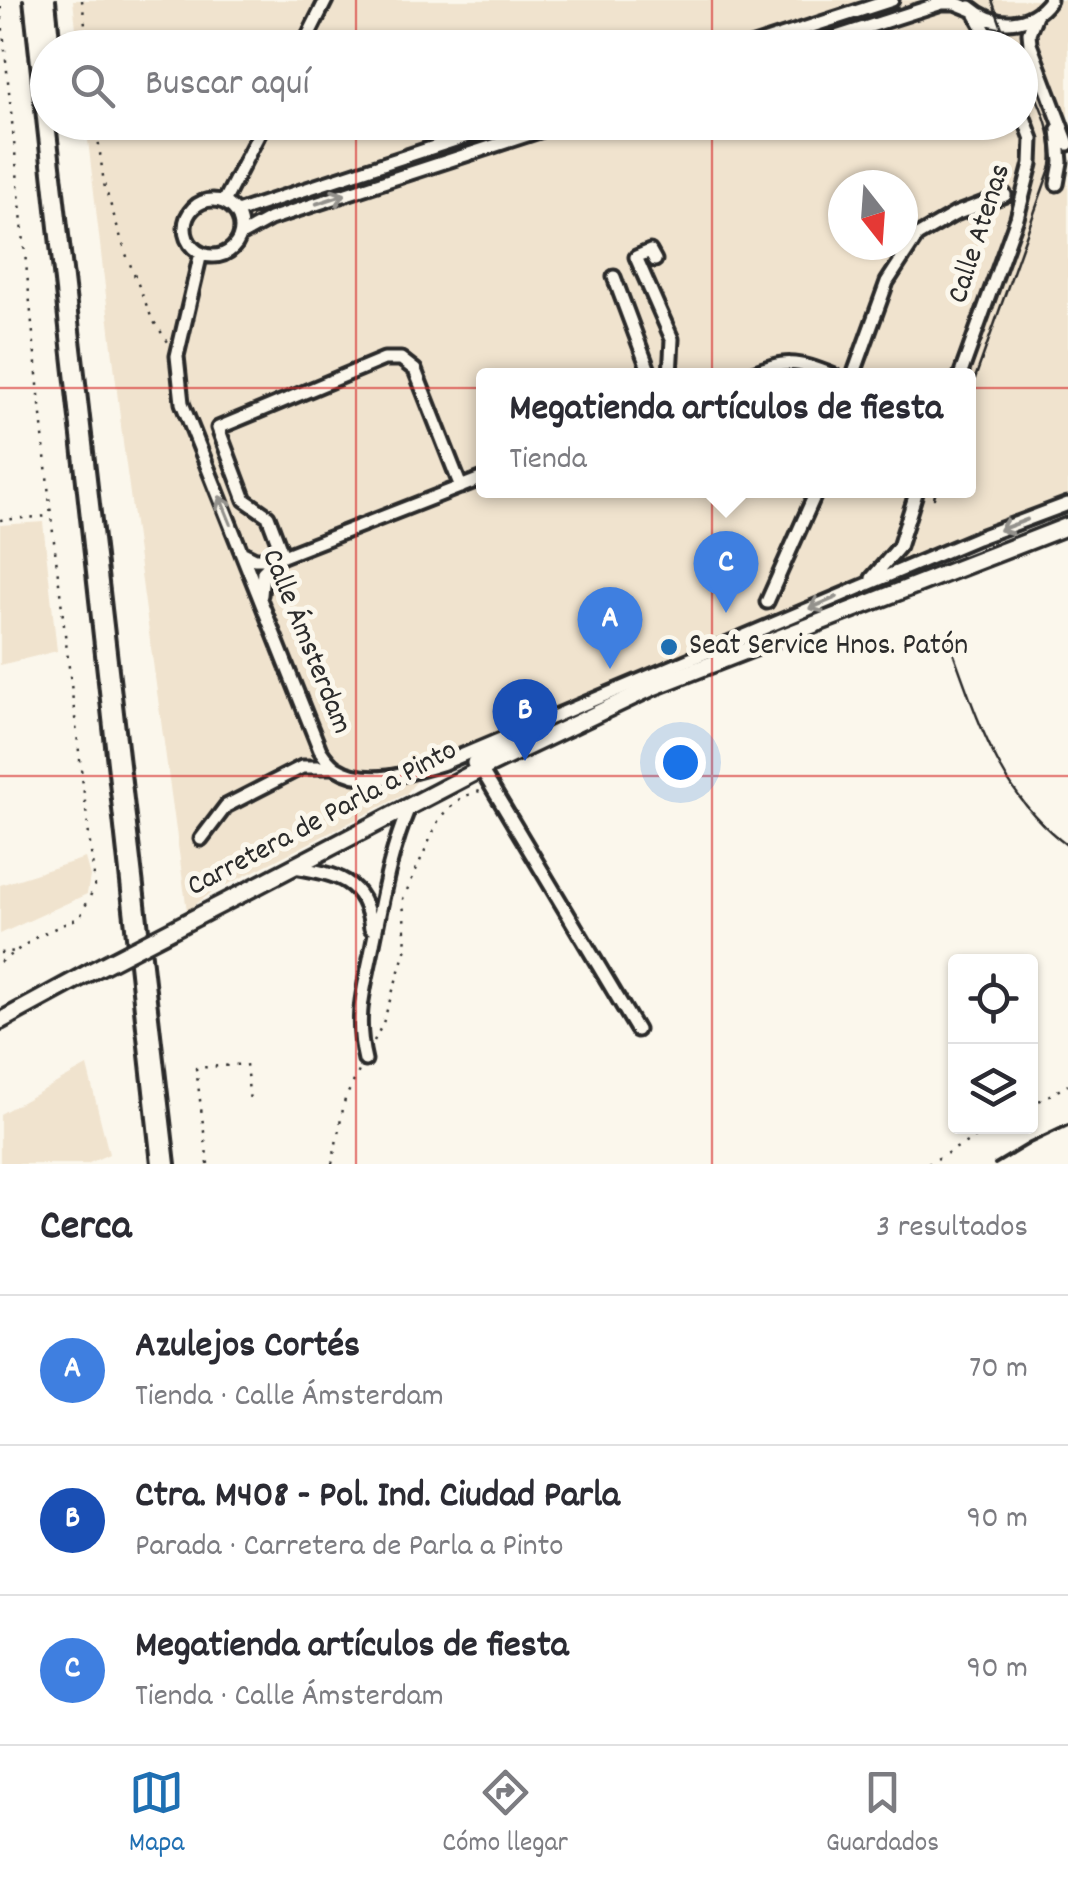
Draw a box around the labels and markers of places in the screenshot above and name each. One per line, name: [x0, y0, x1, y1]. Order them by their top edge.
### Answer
pin: C: [694, 530, 758, 613]
pin: A: [578, 586, 642, 669]
place label: Seat Service Hnos. Patón: [689, 626, 968, 669]
marker: Seat Service Hnos. Patón: [658, 636, 680, 658]
pin: B: [492, 678, 558, 761]

